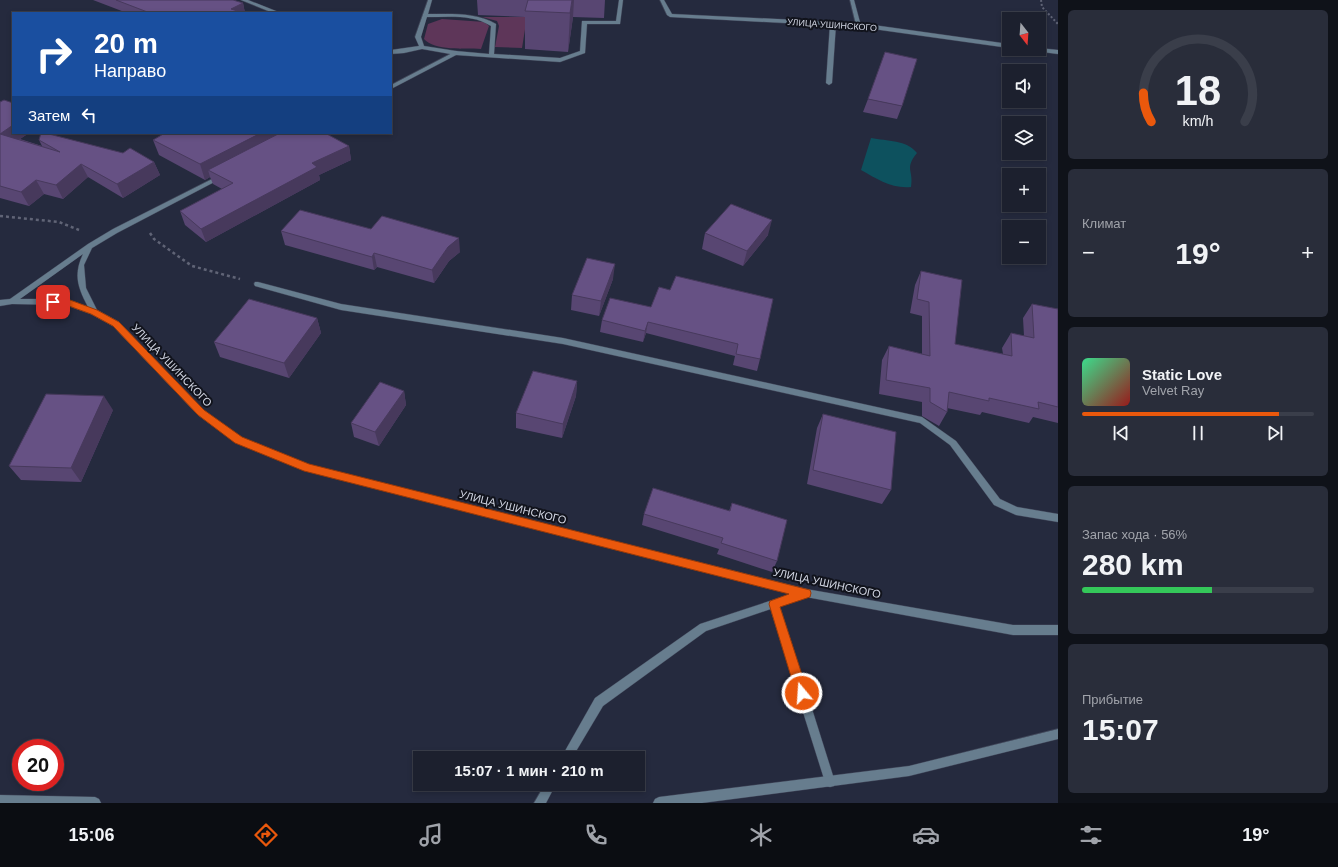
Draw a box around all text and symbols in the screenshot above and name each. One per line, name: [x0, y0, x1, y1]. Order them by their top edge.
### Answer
north arrow: [1002, 12, 1046, 56]
map controls: [1002, 12, 1046, 264]
street label: УЛИЦА УШИНСКОГО: [787, 17, 877, 33]
icon: right: [28, 28, 80, 80]
text: 20 m: [94, 28, 158, 59]
text: Направо: [94, 61, 166, 81]
button: sound: [1002, 64, 1046, 108]
text: 18: [1175, 67, 1221, 114]
icon: left: [78, 104, 100, 126]
text: Затем: [28, 107, 70, 124]
text: km/h: [1183, 113, 1214, 129]
button: layers: [1002, 116, 1046, 160]
button: +: [1002, 168, 1046, 212]
text: Климат: [1082, 216, 1126, 231]
button: −: [1002, 220, 1046, 264]
text: 19°: [1175, 237, 1221, 270]
text: −: [1082, 240, 1095, 265]
text: +: [1301, 240, 1314, 265]
pin: [36, 285, 70, 319]
icon: arrive: [42, 291, 64, 313]
street label: УЛИЦА УШИНСКОГО: [130, 321, 215, 409]
text: Static Love: [1142, 366, 1222, 383]
text: Velvet Ray: [1142, 383, 1204, 398]
icon: previous: [1110, 422, 1132, 444]
icon: pause: [1187, 422, 1209, 444]
icon: next: [1264, 422, 1286, 444]
street label: УЛИЦА УШИНСКОГО: [458, 488, 568, 526]
text: Запас хода · 56%: [1082, 527, 1187, 542]
text: 280 km: [1082, 548, 1184, 581]
street label: УЛИЦА УШИНСКОГО: [772, 566, 882, 600]
position arrow: [781, 672, 823, 714]
text: Прибытие: [1082, 692, 1143, 707]
text: 15:07: [1082, 713, 1159, 746]
speed limit sign: 20: [12, 739, 64, 791]
text: 15:07 · 1 мин · 210 m: [454, 762, 604, 779]
icon: directions: [252, 821, 280, 849]
icon: music: [417, 821, 445, 849]
icon: phone: [582, 821, 610, 849]
icon: climate: [747, 821, 775, 849]
icon: car: [912, 821, 940, 849]
icon: filters: [1077, 821, 1105, 849]
text: 15:06: [69, 825, 115, 845]
text: 19°: [1242, 825, 1269, 845]

